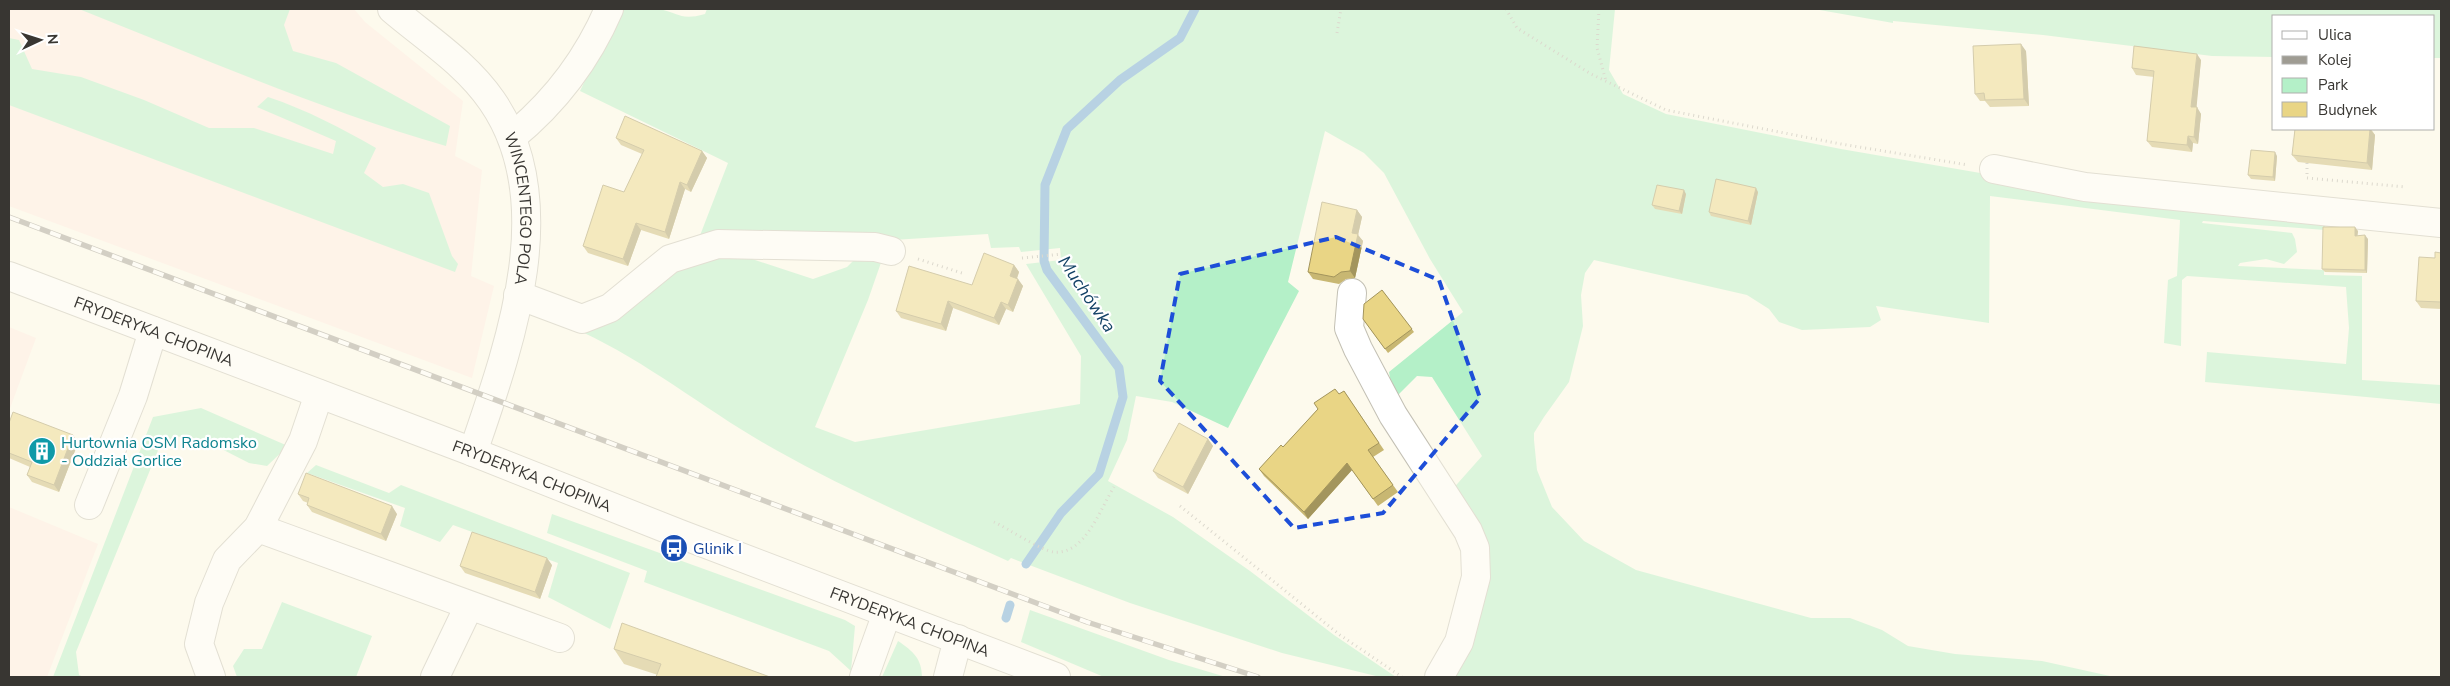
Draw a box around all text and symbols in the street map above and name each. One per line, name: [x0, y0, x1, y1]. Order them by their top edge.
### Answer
north arrow: [15, 15, 65, 65]
legend: [2272, 15, 2435, 130]
text: Ulica: [2318, 25, 2352, 45]
text: N: [43, 33, 62, 45]
text: Kolej: [2318, 50, 2351, 70]
text: Park: [2318, 75, 2348, 95]
text: Budynek: [2318, 100, 2378, 120]
street label: WINCENTEGO POLA: [498, 129, 536, 287]
water label: Muchówka: [1053, 251, 1121, 337]
street label: FRYDERYKA CHOPINA: [71, 292, 237, 372]
place label: Hurtownia OSM Radomsko - Oddział Gorlice: [61, 432, 257, 472]
street label: FRYDERYKA CHOPINA: [449, 435, 615, 518]
building icon: Hurtownia OSM Radomsko - Oddział Gorlice: [27, 436, 57, 466]
bus stop icon: Glinik I: [659, 533, 689, 563]
place label: Glinik I: [693, 538, 742, 560]
street label: FRYDERYKA CHOPINA: [827, 582, 993, 663]

